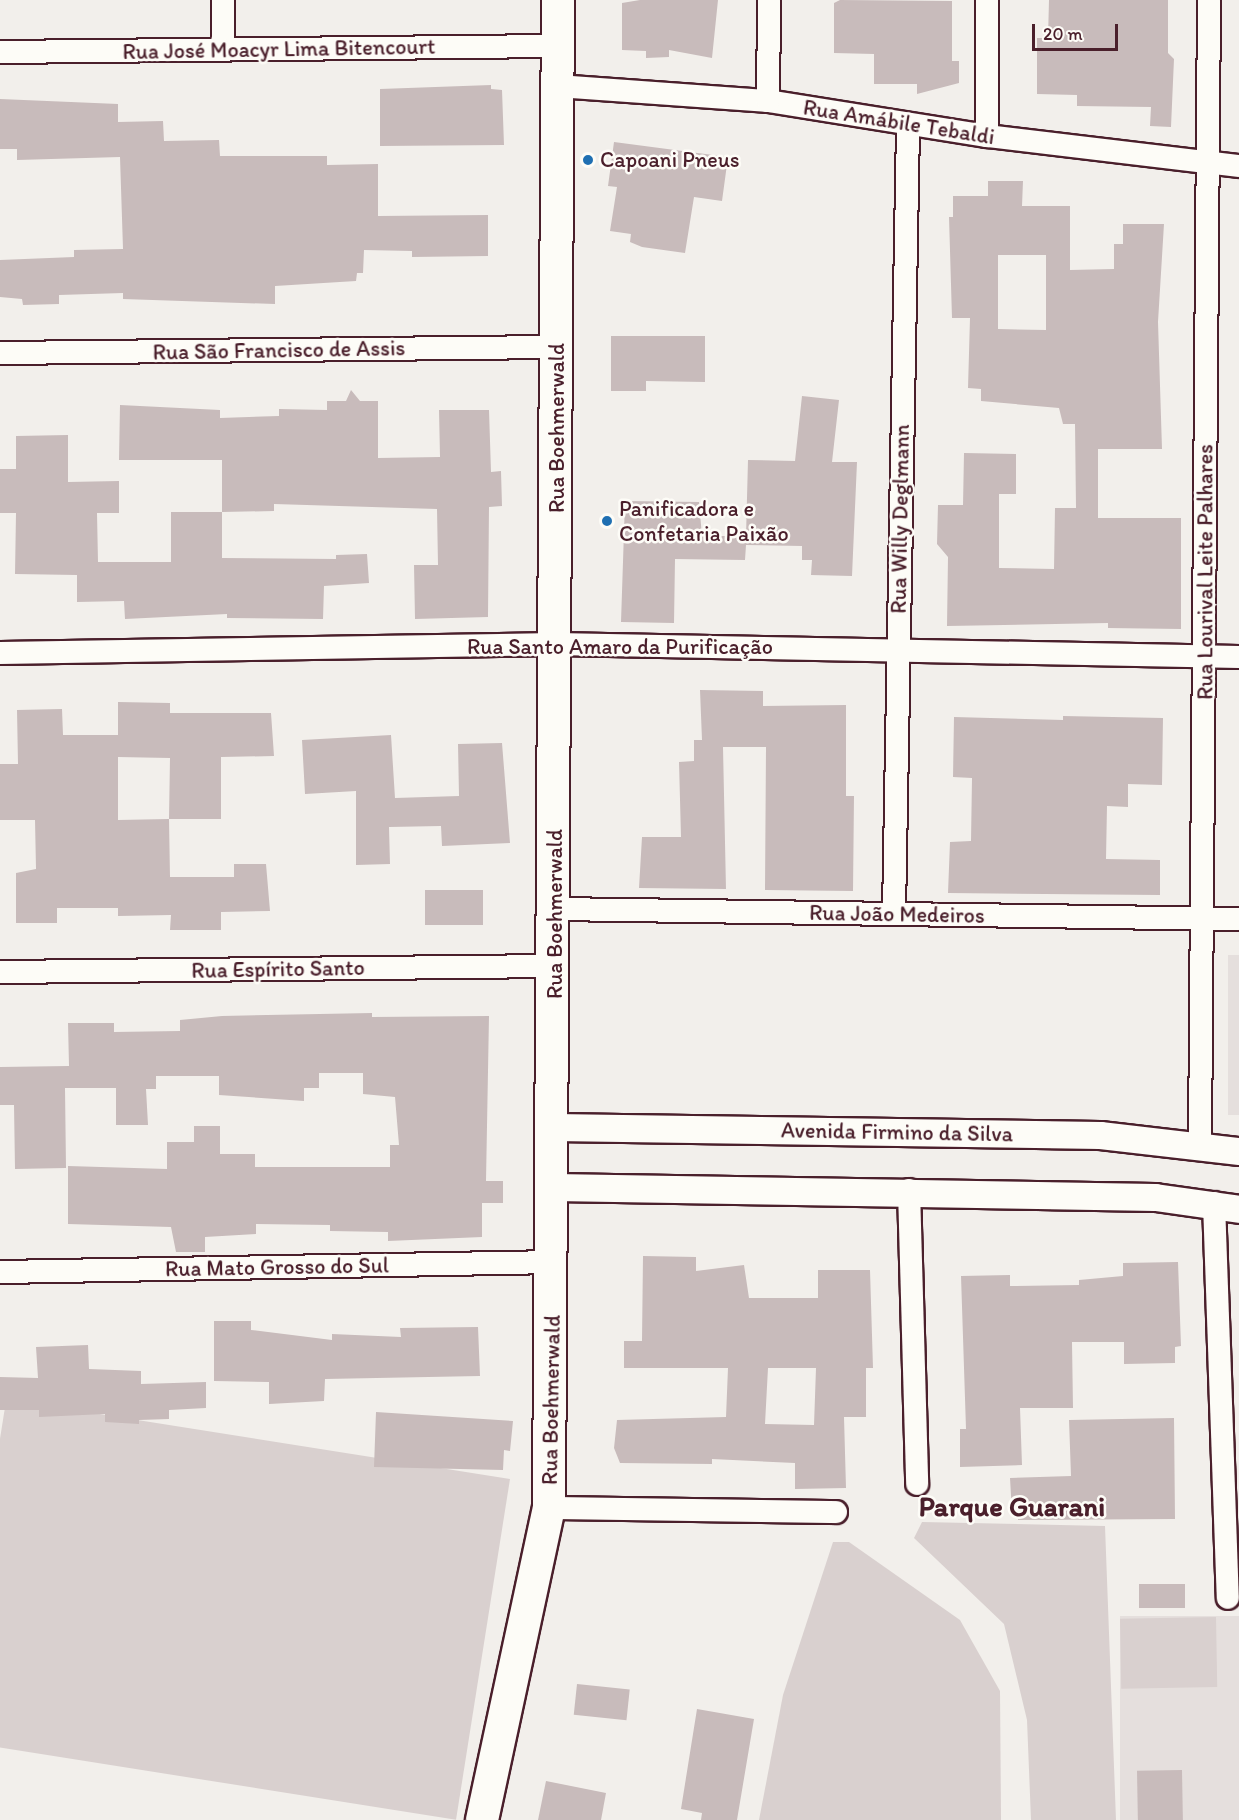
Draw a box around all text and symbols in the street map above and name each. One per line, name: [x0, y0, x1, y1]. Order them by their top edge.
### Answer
scale bar: [1035, 12, 1120, 50]
text: 20 m: [1043, 23, 1083, 45]
street label: Rua José Moacyr Lima Bitencourt: [122, 33, 436, 65]
street label: Rua Amábile Tebaldi: [803, 94, 995, 150]
place label: Capoani Pneus: [600, 147, 739, 173]
marker: Capoani Pneus: [581, 153, 595, 167]
street label: Rua São Francisco de Assis: [152, 335, 406, 365]
street label: Rua Boehmerwald: [544, 343, 570, 513]
street label: Rua Willy Deglmann: [885, 424, 915, 614]
street label: Rua Lourival Leite Palhares: [1192, 445, 1218, 699]
place label: Panificadora e Confetaria Paixão: [619, 495, 788, 546]
marker: Panificadora e Confetaria Paixão: [600, 514, 614, 528]
street label: Rua Santo Amaro da Purificação: [467, 634, 773, 660]
street label: Rua Boehmerwald: [542, 829, 568, 999]
street label: Rua João Medeiros: [809, 899, 985, 929]
street label: Rua Espírito Santo: [191, 954, 365, 984]
street label: Avenida Firmino da Silva: [781, 1117, 1013, 1147]
street label: Rua Mato Grosso do Sul: [165, 1252, 389, 1282]
street label: Rua Boehmerwald: [536, 1314, 566, 1486]
district label: Parque Guarani: [919, 1489, 1105, 1523]

